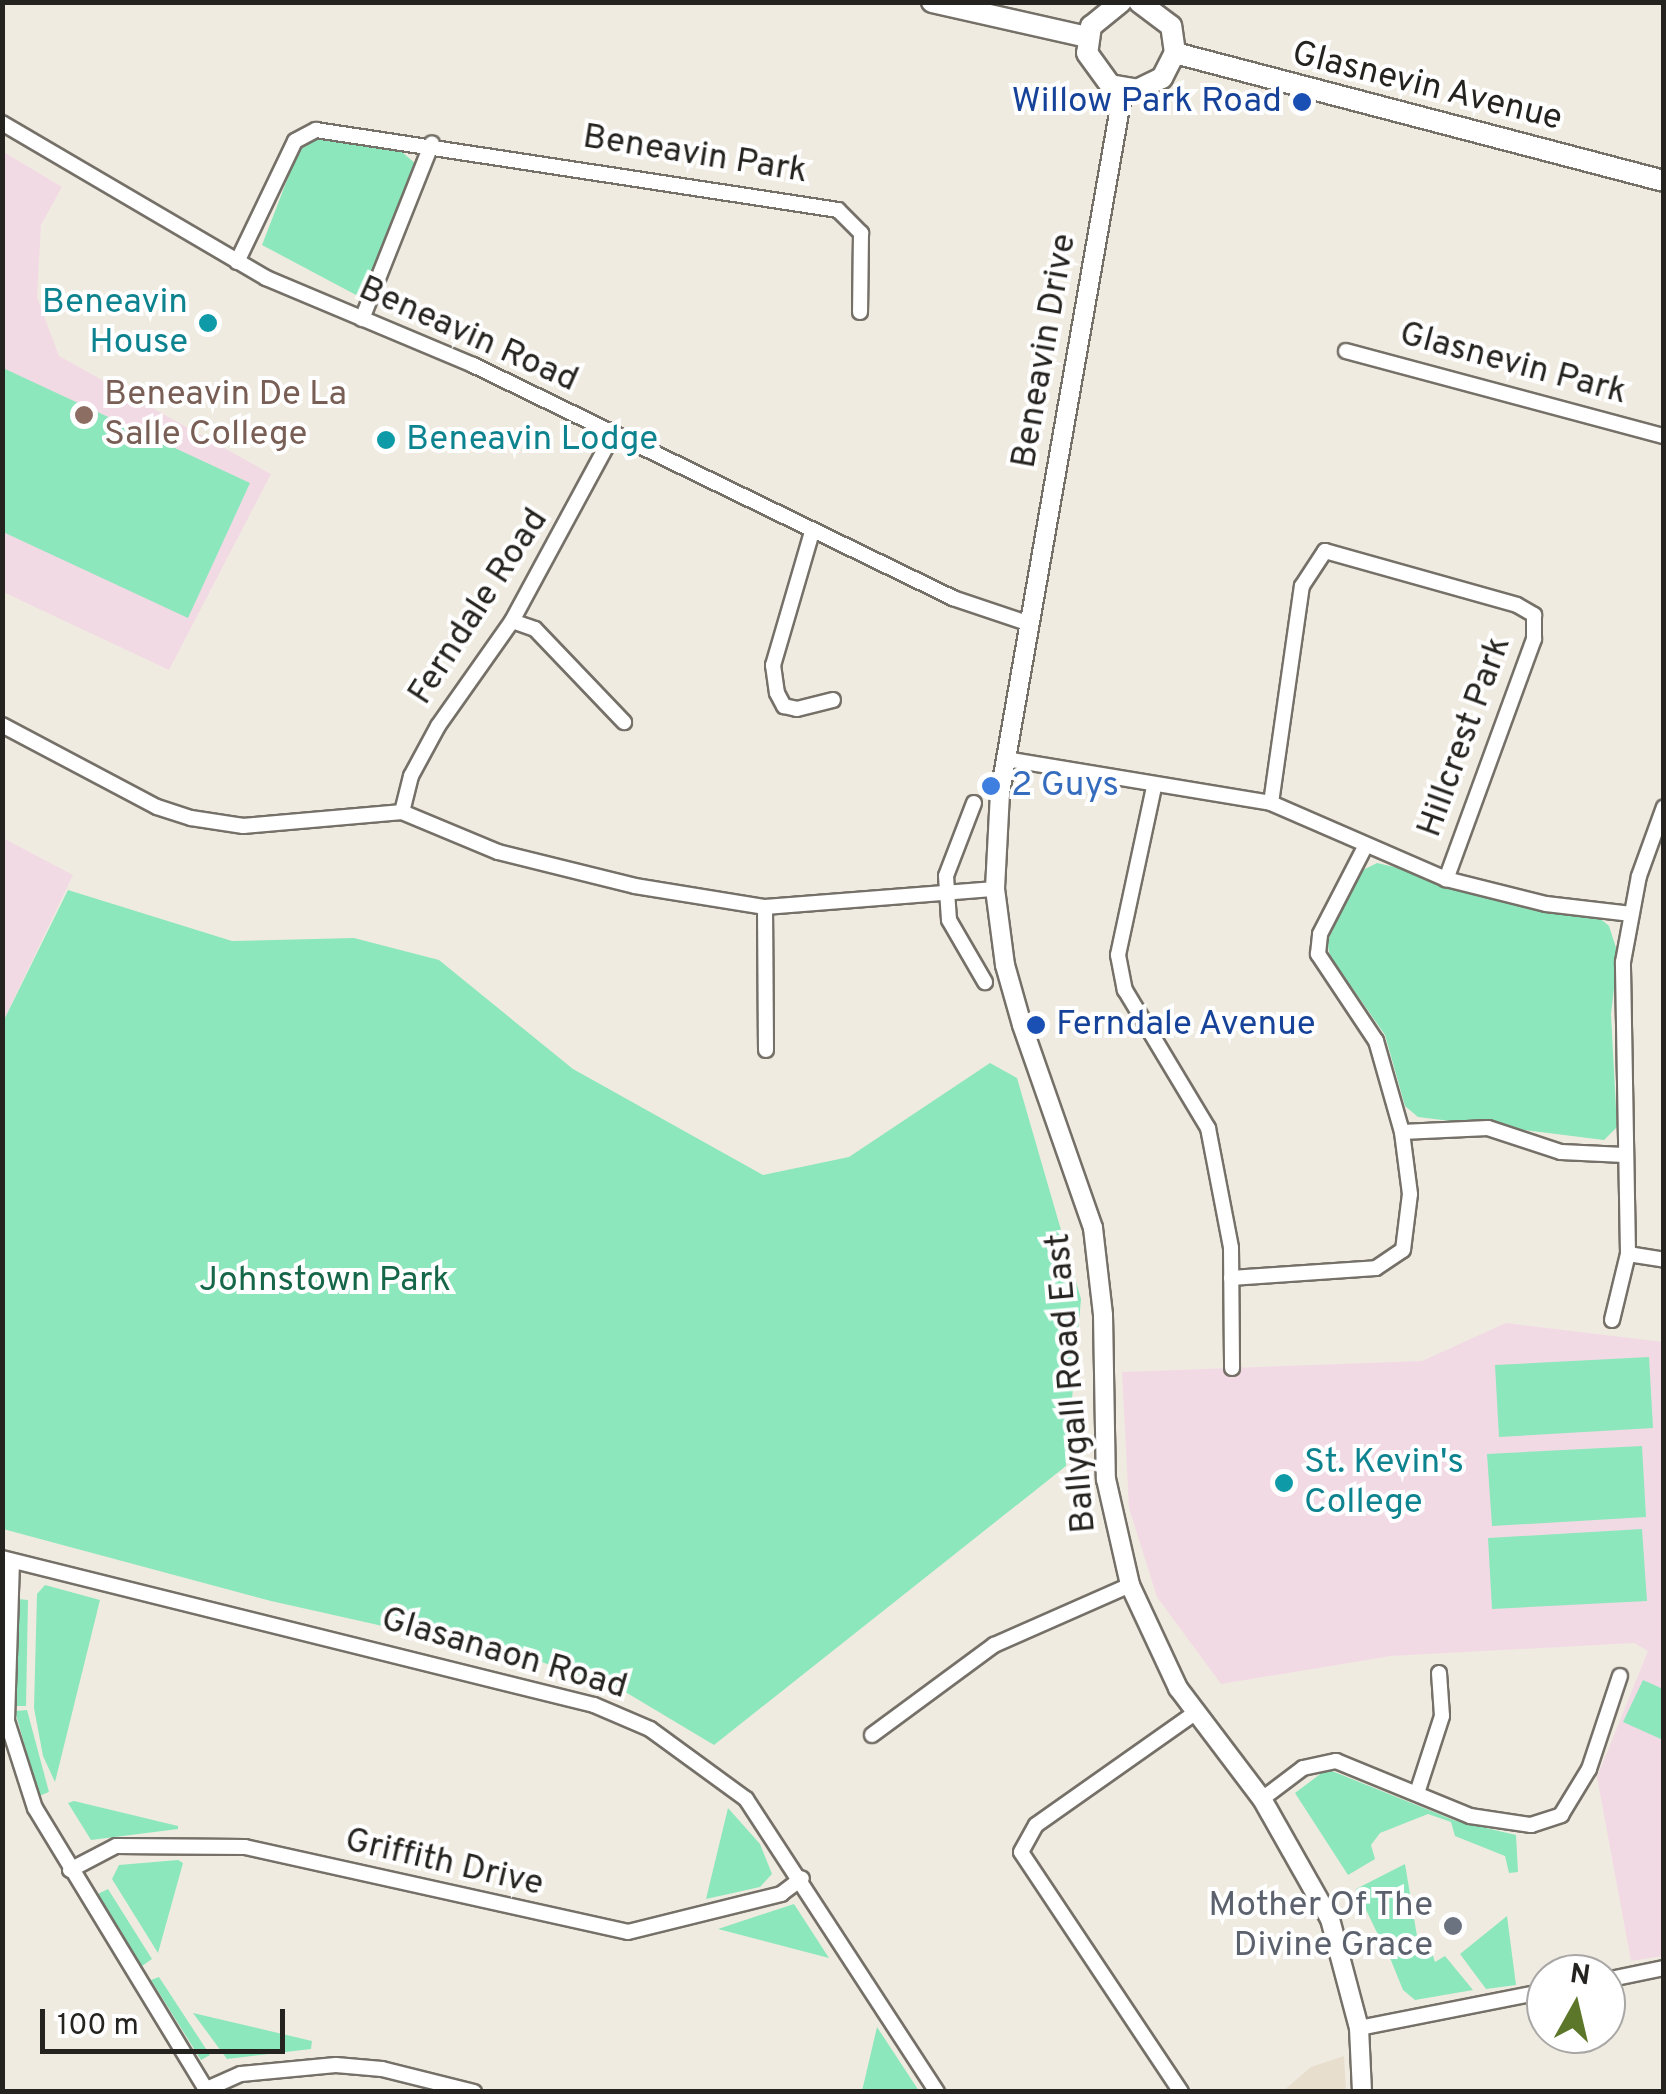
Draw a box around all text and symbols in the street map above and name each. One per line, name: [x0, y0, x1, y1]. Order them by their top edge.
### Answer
street label: Glasnevin Avenue: [1287, 33, 1567, 141]
place label: Willow Park Road: [1011, 81, 1282, 123]
marker: Willow Park Road: [1291, 91, 1313, 113]
street label: Beneavin Park: [580, 117, 810, 193]
street label: Beneavin Drive: [1004, 230, 1086, 472]
street label: Beneavin Road: [352, 268, 584, 402]
place label: Beneavin House: [42, 282, 188, 364]
marker: Beneavin House: [197, 312, 219, 334]
street label: Glasnevin Park: [1395, 314, 1631, 414]
place label: Beneavin De La Salle College: [104, 374, 347, 456]
marker: Beneavin De La Salle College: [73, 404, 95, 426]
place label: Beneavin Lodge: [406, 419, 658, 461]
marker: Beneavin Lodge: [375, 429, 397, 451]
street label: Ferndale Road: [400, 501, 558, 713]
street label: Hillcrest Park: [1409, 631, 1521, 843]
place label: 2 Guys: [1011, 765, 1119, 807]
marker: 2 Guys: [980, 775, 1002, 797]
place label: Ferndale Avenue: [1056, 1004, 1317, 1046]
marker: Ferndale Avenue: [1025, 1014, 1047, 1036]
street label: Ballygall Road East: [1038, 1231, 1106, 1535]
park label: Johnstown Park: [199, 1260, 451, 1302]
place label: St. Kevin's College: [1304, 1442, 1464, 1524]
marker: St. Kevin's College: [1273, 1472, 1295, 1494]
street label: Glasanaon Road: [376, 1599, 632, 1709]
street label: Griffith Drive: [341, 1820, 547, 1906]
place label: Mother Of The Divine Grace: [1207, 1885, 1433, 1967]
marker: Mother Of The Divine Grace: [1442, 1915, 1464, 1937]
north arrow: [1526, 1954, 1626, 2054]
text: N: [1567, 1957, 1592, 1995]
scale bar: [45, 1989, 290, 2051]
text: 100 m: [57, 2008, 139, 2045]

